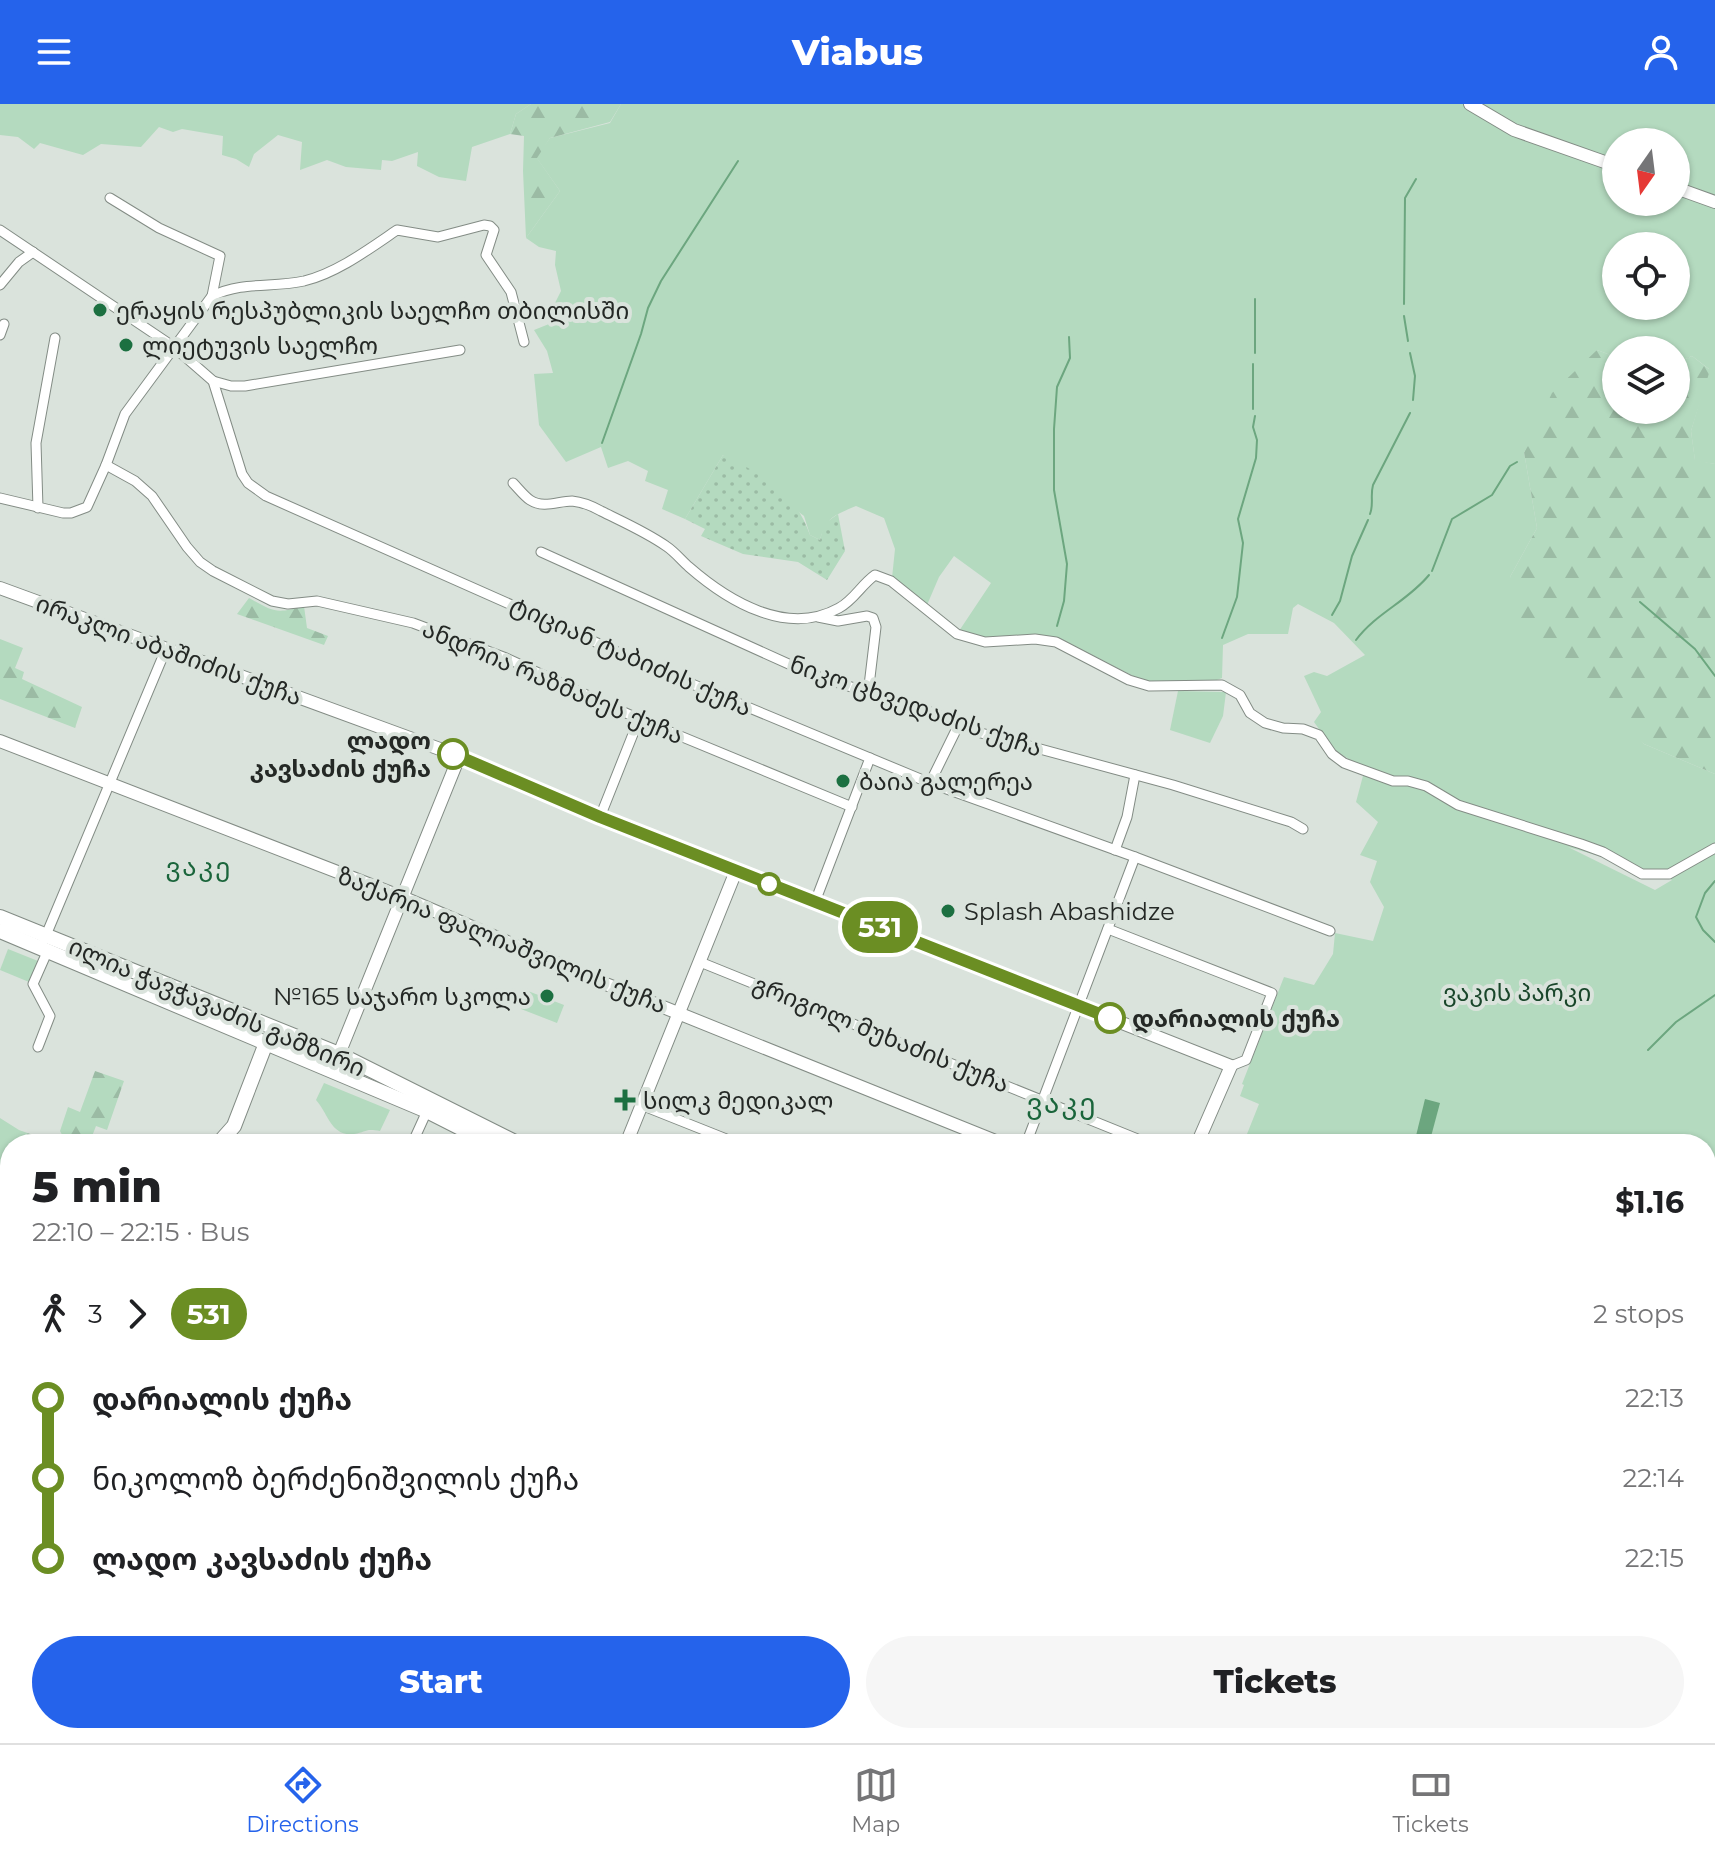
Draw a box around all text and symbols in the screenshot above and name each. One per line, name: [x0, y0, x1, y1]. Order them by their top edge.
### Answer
icon: menu: [32, 30, 76, 74]
text: Viabus: [792, 30, 923, 74]
icon: person: [1639, 30, 1683, 74]
north arrow: [1602, 128, 1690, 216]
map controls: [1602, 128, 1690, 424]
button: locate: [1602, 232, 1690, 320]
place label: ერაყის რესპუბლიკის საელჩო თბილისში: [116, 296, 629, 325]
marker: ერაყის რესპუბლიკის საელჩო თბილისში: [91, 301, 109, 319]
place label: ლიეტუვის საელჩო: [142, 331, 378, 360]
marker: ლიეტუვის საელჩო: [117, 336, 135, 354]
button: layers: [1602, 336, 1690, 424]
street label: ირაკლი აბაშიძის ქუჩა: [32, 588, 306, 712]
street label: ტიციან ტაბიძის ქუჩა: [506, 590, 756, 722]
street label: ანდრია რაზმაძეს ქუჩა: [418, 614, 688, 750]
street label: ნიკო ცხვედაძის ქუჩა: [786, 649, 1046, 763]
place label: ლადო კავსაძის ქუჩა: [250, 726, 431, 783]
marker: ლადო კავსაძის ქუჩა: [438, 739, 468, 769]
place label: ბაია გალერეა: [859, 767, 1033, 796]
marker: ბაია გალერეა: [834, 772, 852, 790]
district label: ვაკე: [166, 851, 232, 883]
street label: ზაქარია ფალიაშვილის ქუჩა: [333, 861, 671, 1019]
unlabelled marker: [758, 873, 780, 895]
place label: Splash Abashidze: [964, 897, 1175, 926]
line badge: 531: [834, 901, 926, 953]
marker: Splash Abashidze: [939, 902, 957, 920]
text: 531: [858, 910, 902, 944]
street label: ილია ჭავჭავაძის გამზირი: [65, 931, 369, 1083]
street label: გრიგოლ მუხაძის ქუჩა: [749, 969, 1013, 1099]
park label: ვაკის პარკი: [1443, 978, 1591, 1007]
place label: №165 საჯარო სკოლა: [273, 982, 531, 1011]
marker: №165 საჯარო სკოლა: [538, 987, 556, 1005]
marker: დარიალის ქუჩა: [1095, 1003, 1125, 1033]
place label: დარიალის ქუჩა: [1132, 1004, 1340, 1034]
place label: სილკ მედიკალ: [643, 1086, 833, 1115]
district label: ვაკე: [1026, 1086, 1098, 1120]
marker: სილკ მედიკალ: [614, 1089, 636, 1111]
text: 5 min: [32, 1159, 162, 1213]
text: $1.16: [1615, 1184, 1684, 1221]
text: 22:10 – 22:15 · Bus: [32, 1216, 249, 1248]
icon: walk: [32, 1292, 76, 1336]
icon: forward: [115, 1292, 159, 1336]
text: 531: [187, 1297, 231, 1331]
text: 3: [88, 1298, 103, 1330]
text: 2 stops: [1593, 1298, 1684, 1330]
text: დარიალის ქუჩა: [92, 1381, 352, 1418]
text: 22:13: [1625, 1382, 1684, 1414]
text: ნიკოლოზ ბერძენიშვილის ქუჩა: [92, 1461, 579, 1498]
text: 22:14: [1622, 1462, 1684, 1494]
text: ლადო კავსაძის ქუჩა: [92, 1541, 432, 1578]
text: 22:15: [1625, 1542, 1684, 1574]
button: Start: [32, 1636, 850, 1728]
button: Tickets: [866, 1636, 1684, 1728]
tab: Directions: [246, 1763, 359, 1838]
tab: Map: [851, 1763, 900, 1838]
tab: Tickets: [1392, 1763, 1469, 1838]

